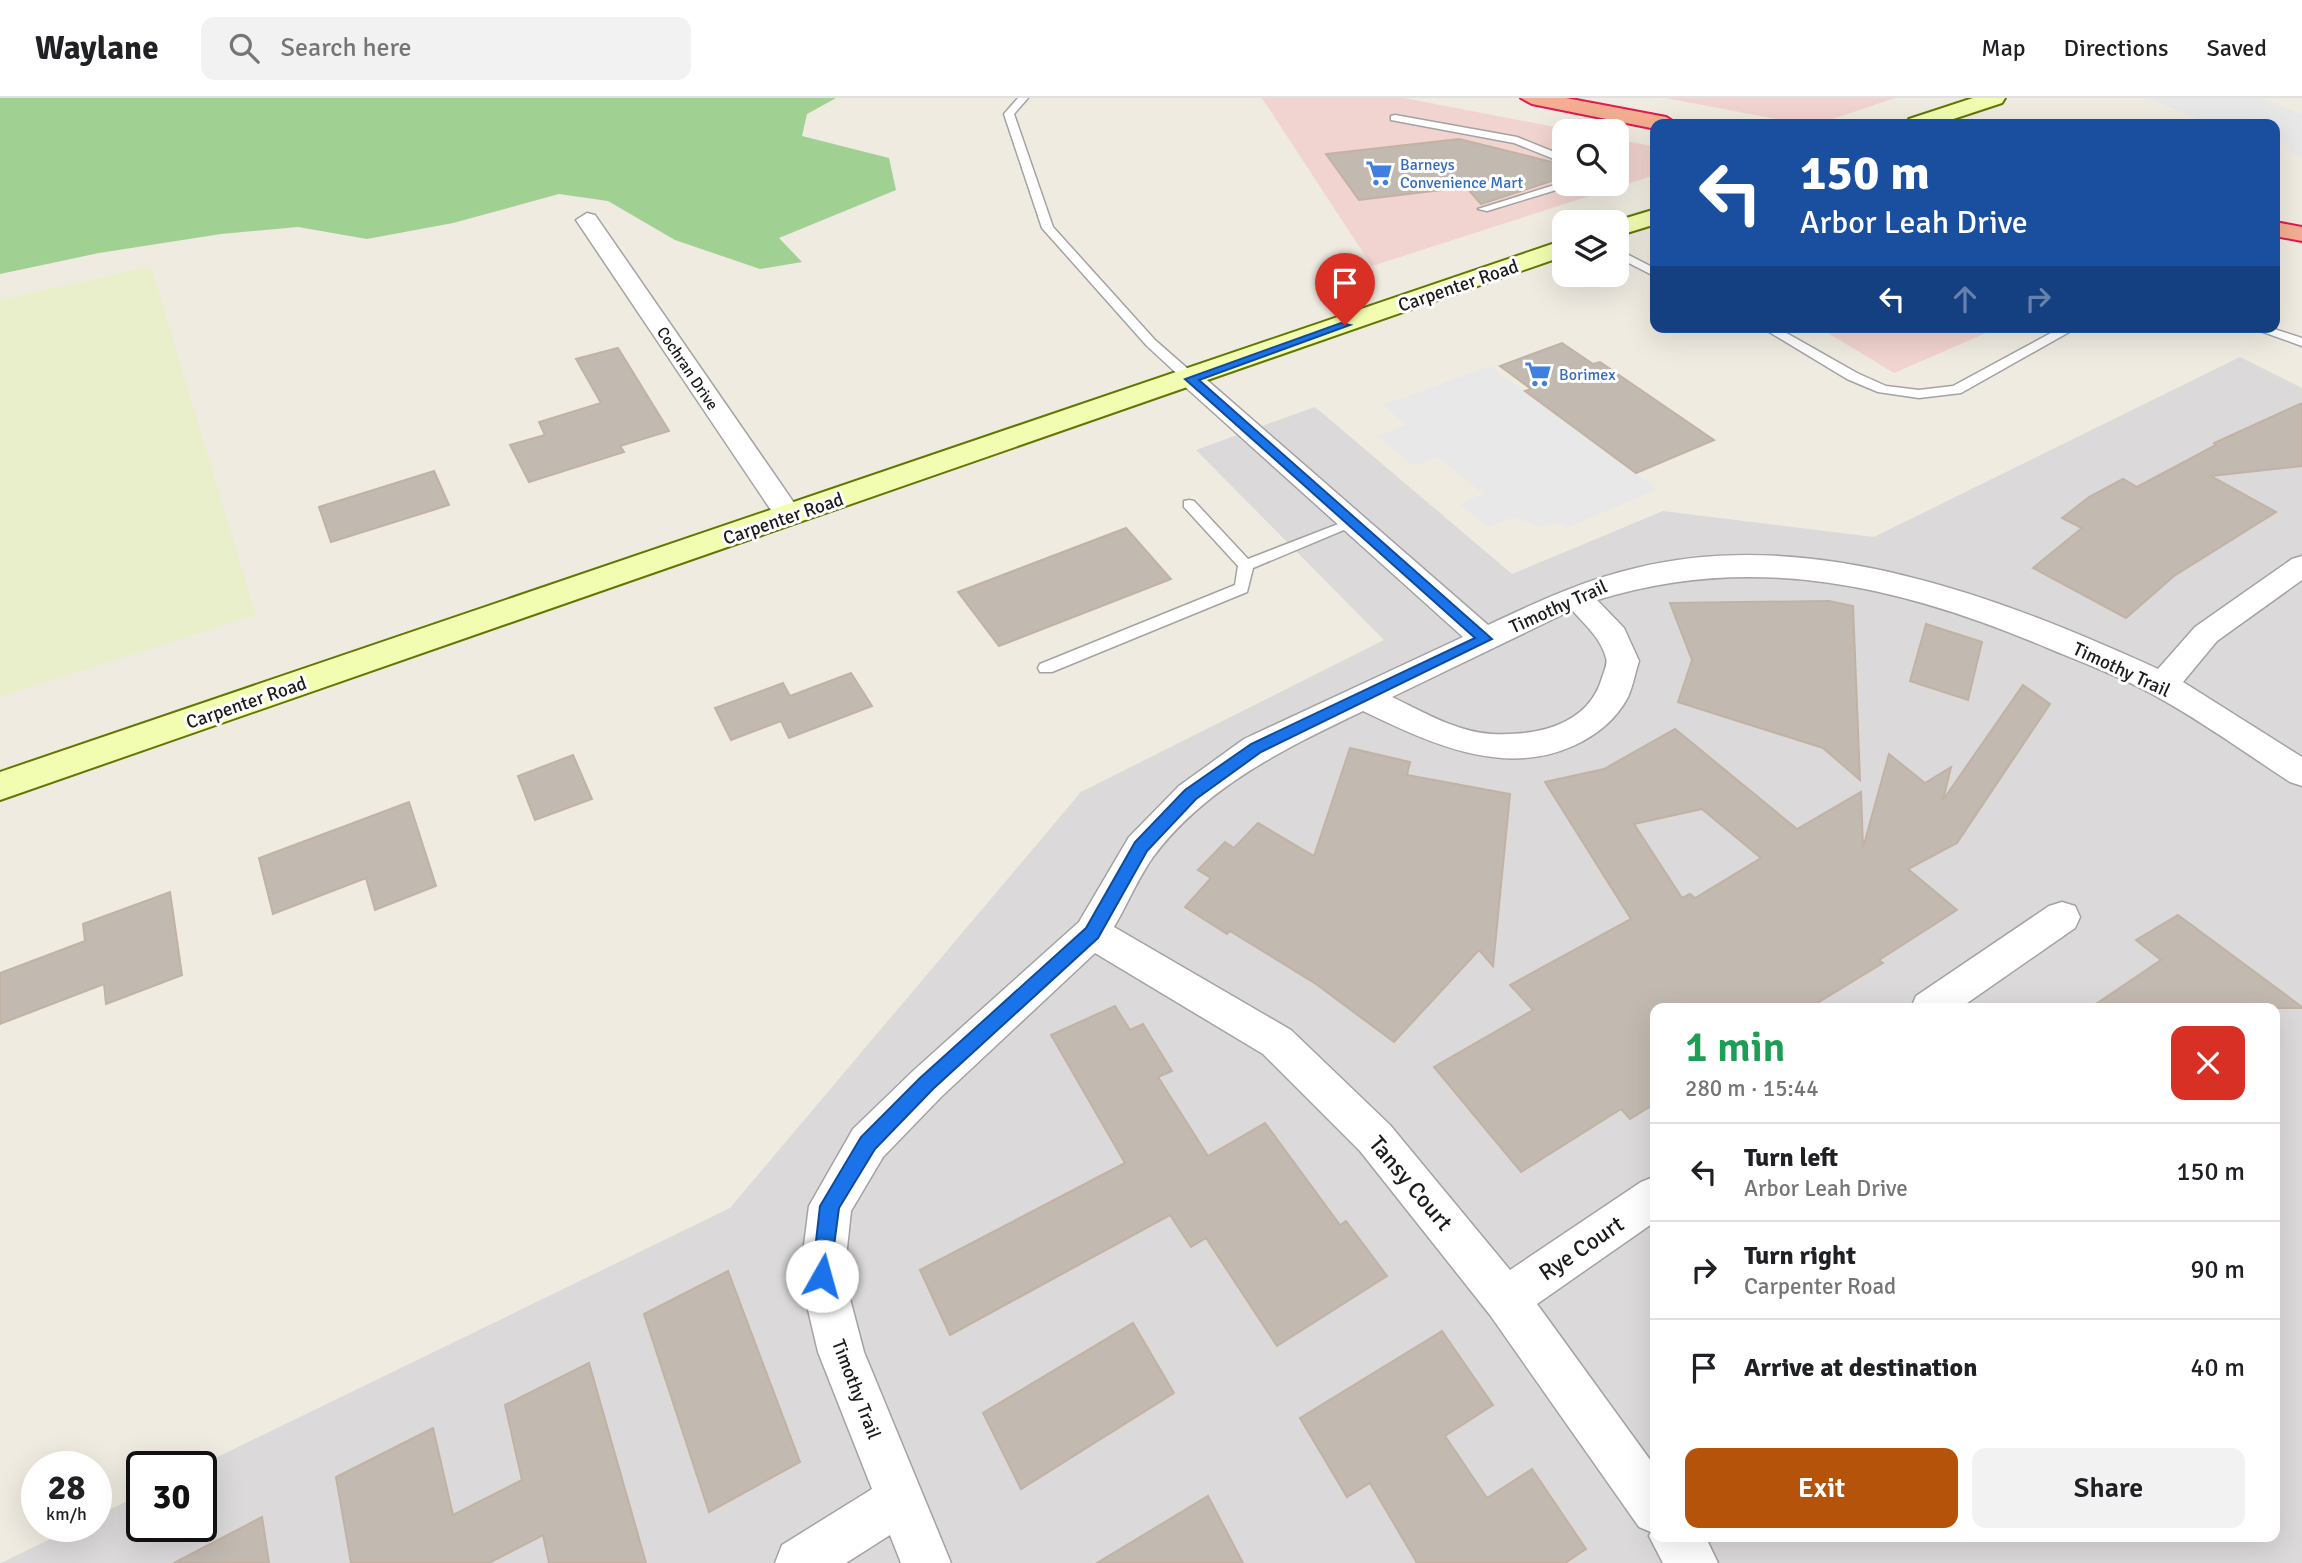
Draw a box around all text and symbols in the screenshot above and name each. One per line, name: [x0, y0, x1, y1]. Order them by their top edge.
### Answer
search box: [201, 17, 691, 80]
text: Waylane: [35, 28, 159, 69]
icon: search: [225, 29, 263, 67]
text: Search here: [281, 32, 412, 64]
text: Map: [1981, 33, 2026, 63]
text: Directions: [2064, 33, 2169, 63]
text: Saved: [2207, 33, 2267, 63]
map controls: [1552, 119, 1629, 287]
button: search: [1552, 119, 1629, 196]
text: 150 m: [1800, 143, 1930, 203]
icon: left: [1685, 147, 1776, 238]
place label: Barneys Convenience Mart: [1400, 155, 1523, 193]
supermarket icon: Barneys Convenience Mart: [1364, 158, 1394, 188]
text: Arbor Leah Drive: [1800, 203, 2028, 242]
button: layers: [1552, 210, 1629, 287]
pin: [1315, 253, 1375, 325]
street label: Carpenter Road: [1395, 254, 1522, 318]
icon: arrive: [1326, 264, 1364, 302]
icon: left: [1873, 280, 1911, 318]
icon: ahead: [1946, 280, 1984, 318]
icon: right: [2019, 280, 2057, 318]
street label: Cochran Drive: [652, 323, 722, 414]
supermarket icon: Borimex: [1523, 359, 1553, 389]
place label: Borimex: [1559, 365, 1616, 385]
street label: Carpenter Road: [720, 487, 847, 551]
street label: Timothy Trail: [1506, 575, 1611, 639]
street label: Timothy Trail: [2069, 637, 2174, 703]
street label: Carpenter Road: [183, 671, 310, 735]
text: 1 min: [1685, 1022, 1786, 1073]
button: close: [2171, 1026, 2245, 1100]
text: 280 m · 15:44: [1685, 1074, 1819, 1103]
street label: Tansy Court: [1363, 1130, 1459, 1237]
text: Turn left: [1744, 1142, 1838, 1174]
icon: left: [1685, 1153, 1723, 1191]
text: 150 m: [2176, 1156, 2245, 1188]
text: Arbor Leah Drive: [1744, 1174, 1908, 1203]
street label: Rye Court: [1533, 1210, 1629, 1287]
position arrow: [785, 1239, 859, 1313]
text: Turn right: [1744, 1240, 1856, 1272]
icon: right: [1685, 1251, 1723, 1289]
text: 90 m: [2190, 1254, 2245, 1286]
text: Carpenter Road: [1744, 1272, 1896, 1301]
street label: Timothy Trail: [826, 1336, 886, 1443]
icon: arrive: [1685, 1349, 1723, 1387]
text: Arrive at destination: [1744, 1352, 1977, 1384]
text: 40 m: [2190, 1352, 2245, 1384]
button: Exit: [1685, 1448, 1958, 1528]
button: Share: [1972, 1448, 2245, 1528]
speed limit sign: 30: [126, 1451, 217, 1542]
text: 28: [48, 1466, 85, 1509]
text: km/h: [46, 1503, 87, 1525]

